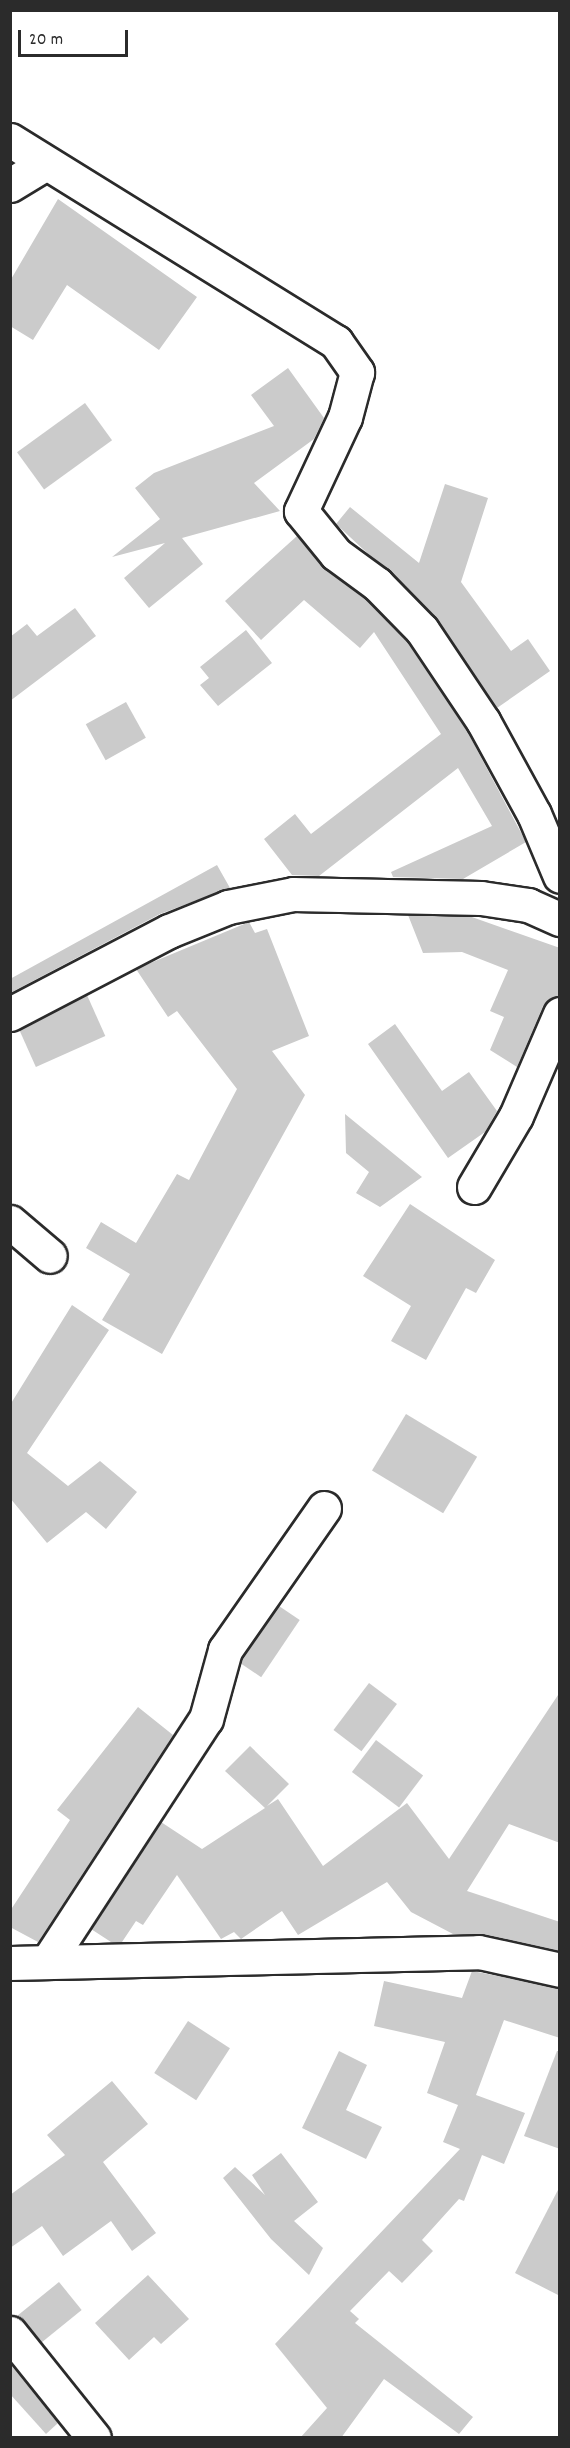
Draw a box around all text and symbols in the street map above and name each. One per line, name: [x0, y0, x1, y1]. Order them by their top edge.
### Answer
scale bar: [21, 18, 130, 56]
text: 20 m: [29, 28, 63, 53]

